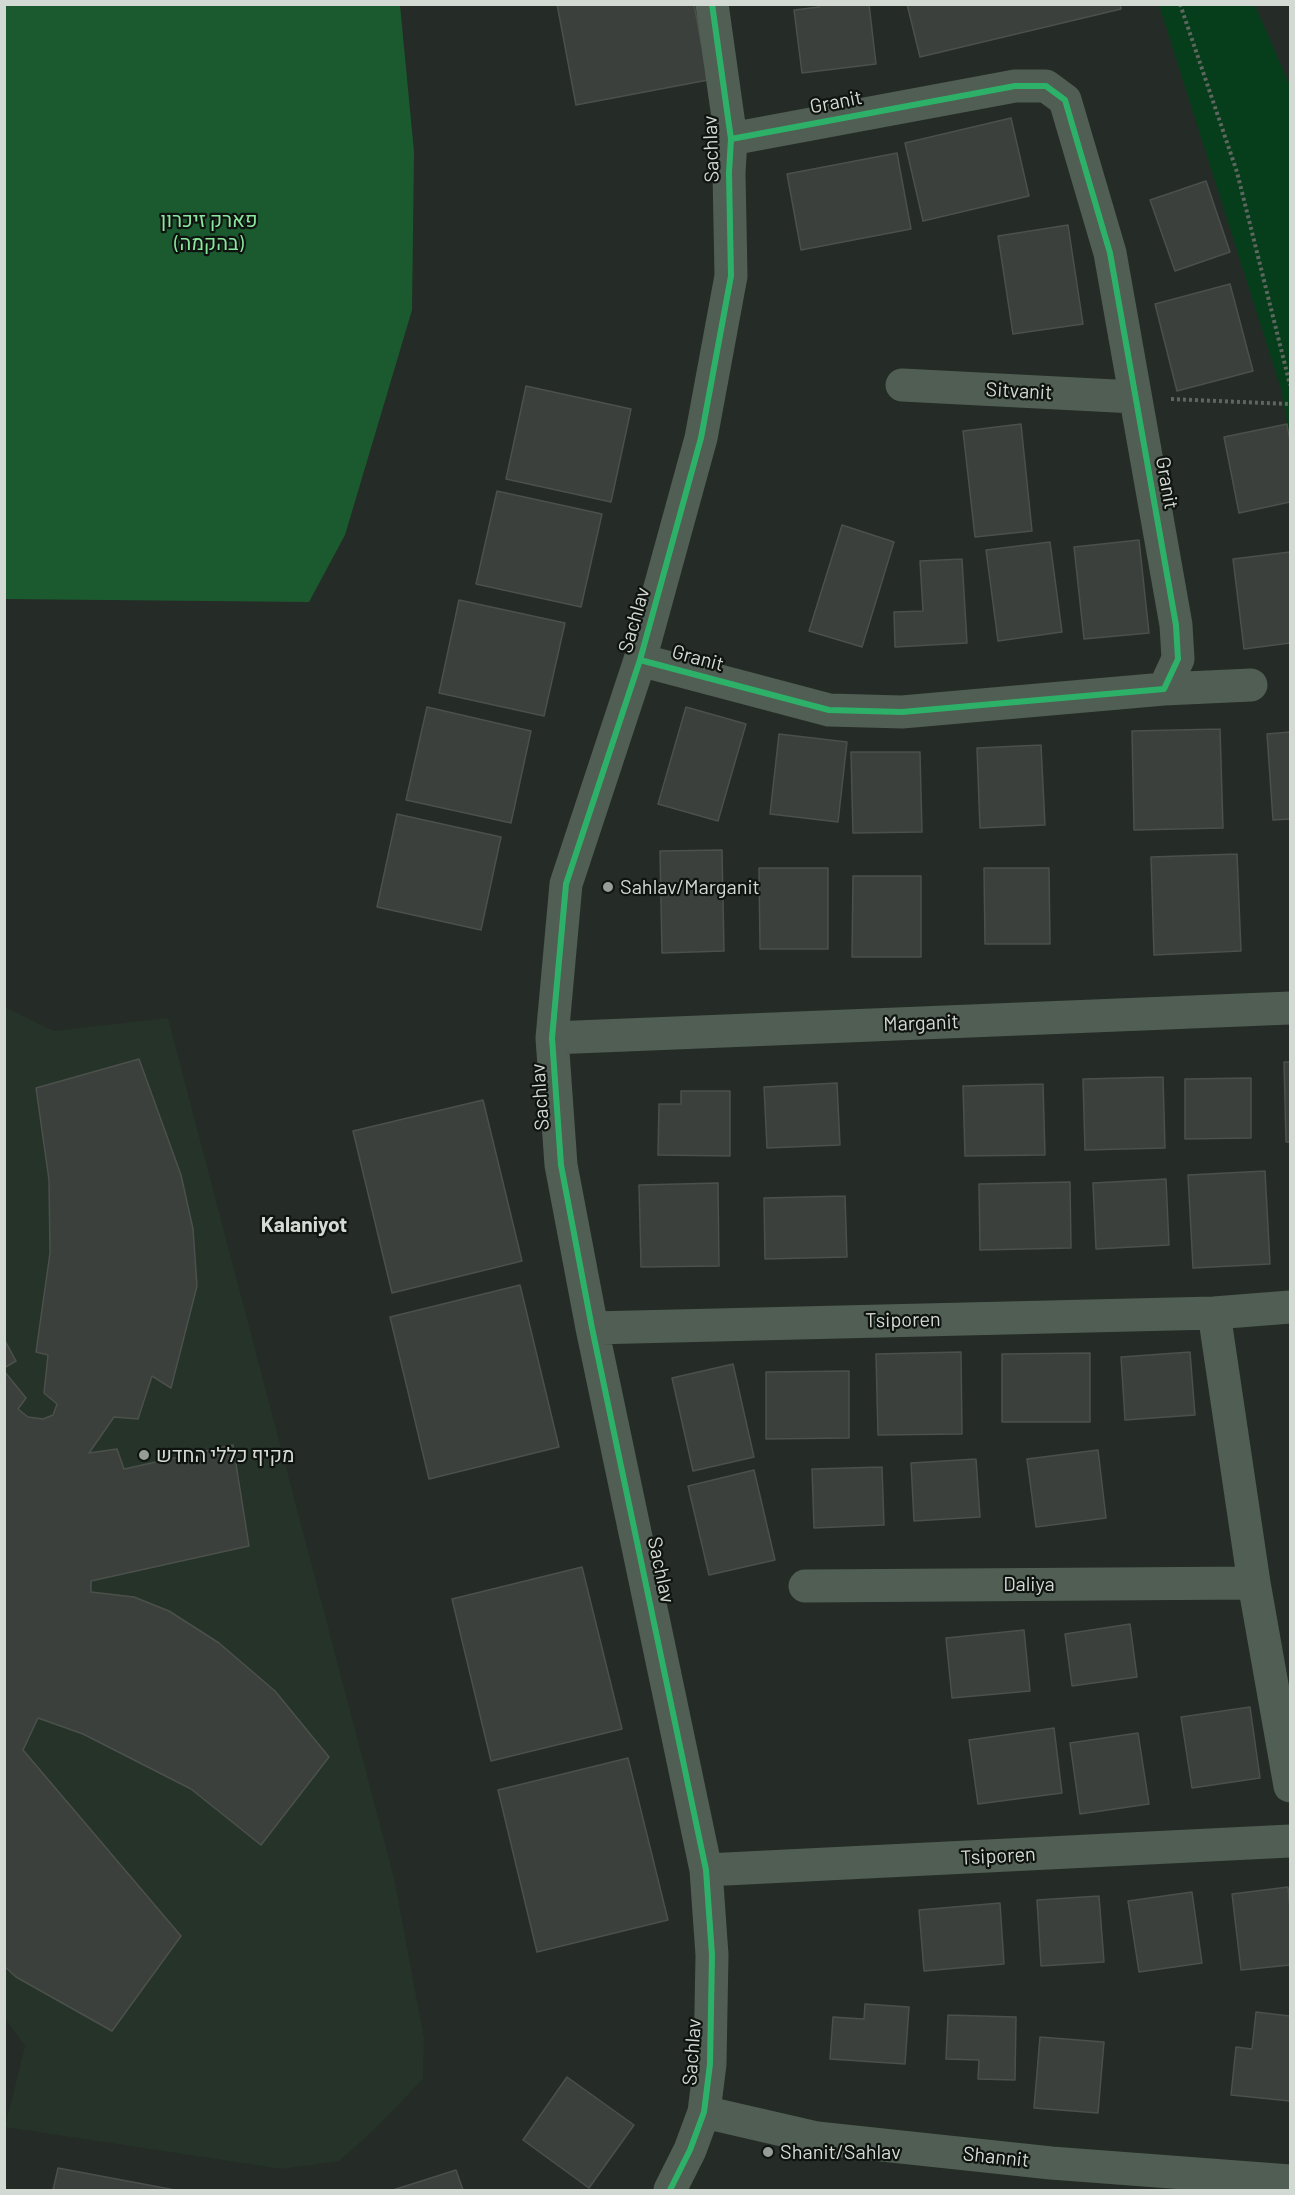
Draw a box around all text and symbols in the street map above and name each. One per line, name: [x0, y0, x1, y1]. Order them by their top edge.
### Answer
street label: Granit: [808, 85, 864, 119]
street label: Sachlav: [698, 115, 724, 183]
park label: פארק זיכרון (בהקמה): [161, 208, 257, 255]
street label: Sitvanit: [985, 377, 1053, 405]
street label: Granit: [1151, 455, 1183, 511]
street label: Sachlav: [613, 584, 655, 656]
street label: Granit: [669, 640, 727, 676]
place label: Sahlav/Marganit: [620, 875, 760, 899]
marker: Sahlav/Marganit: [601, 880, 615, 894]
street label: Marganit: [883, 1010, 959, 1036]
street label: Sachlav: [526, 1063, 554, 1131]
district label: Kalaniyot: [261, 1212, 347, 1238]
street label: Tsiporen: [865, 1307, 941, 1333]
place label: מקיף כללי החדש: [156, 1443, 295, 1467]
marker: מקיף כללי החדש: [137, 1448, 151, 1462]
street label: Sachlav: [642, 1535, 680, 1605]
street label: Daliya: [1003, 1572, 1055, 1596]
street label: Tsiporen: [960, 1842, 1036, 1870]
street label: Sachlav: [678, 2018, 706, 2086]
place label: Shanit/Sahlav: [780, 2140, 901, 2164]
street label: Shannit: [962, 2142, 1030, 2172]
marker: Shanit/Sahlav: [761, 2145, 775, 2159]

